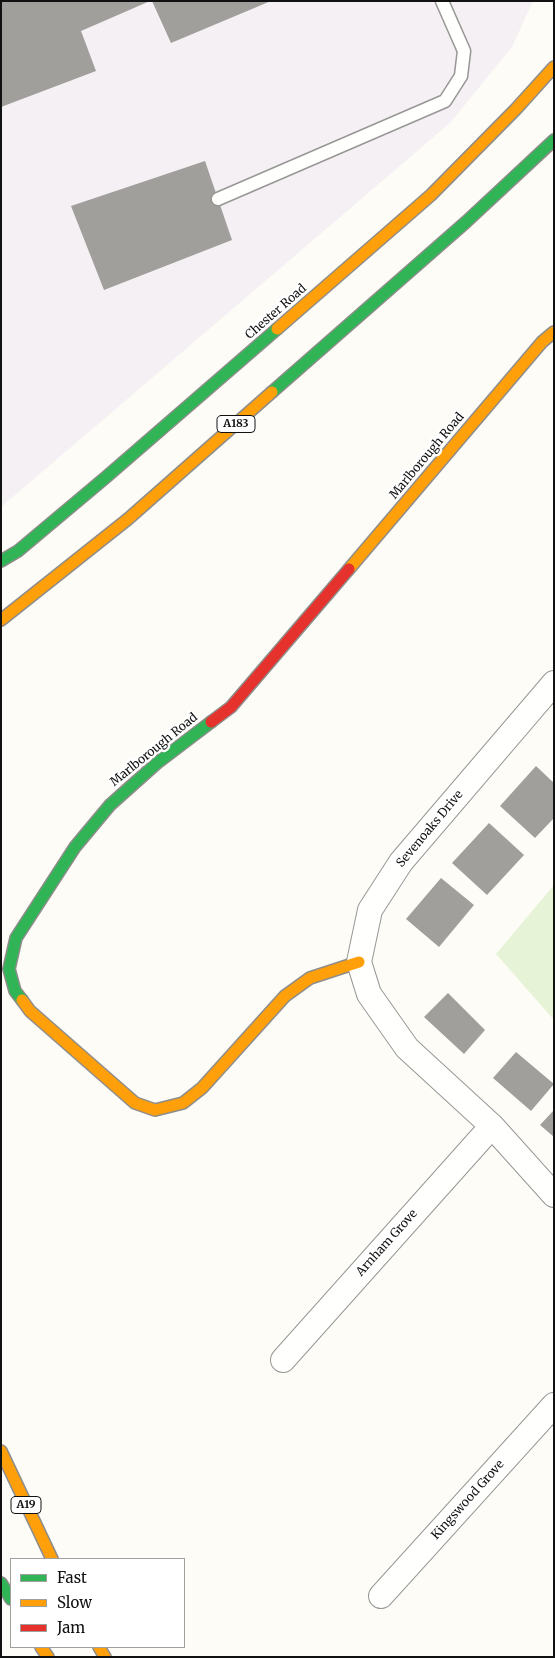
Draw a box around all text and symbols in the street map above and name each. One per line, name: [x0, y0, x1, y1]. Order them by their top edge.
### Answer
street label: Chester Road: [243, 282, 309, 342]
street label: Marlborough Road: [387, 410, 467, 502]
road number: A183: [217, 416, 255, 432]
street label: Marlborough Road: [108, 710, 200, 790]
street label: Sevenoaks Drive: [394, 788, 466, 870]
street label: Arnham Grove: [353, 1207, 421, 1279]
street label: Kingswood Grove: [429, 1457, 507, 1543]
road number: A19: [11, 1496, 41, 1514]
legend: [10, 1558, 185, 1648]
text: Fast: [57, 1568, 87, 1587]
text: Slow: [57, 1593, 92, 1612]
text: Jam: [57, 1618, 85, 1637]

